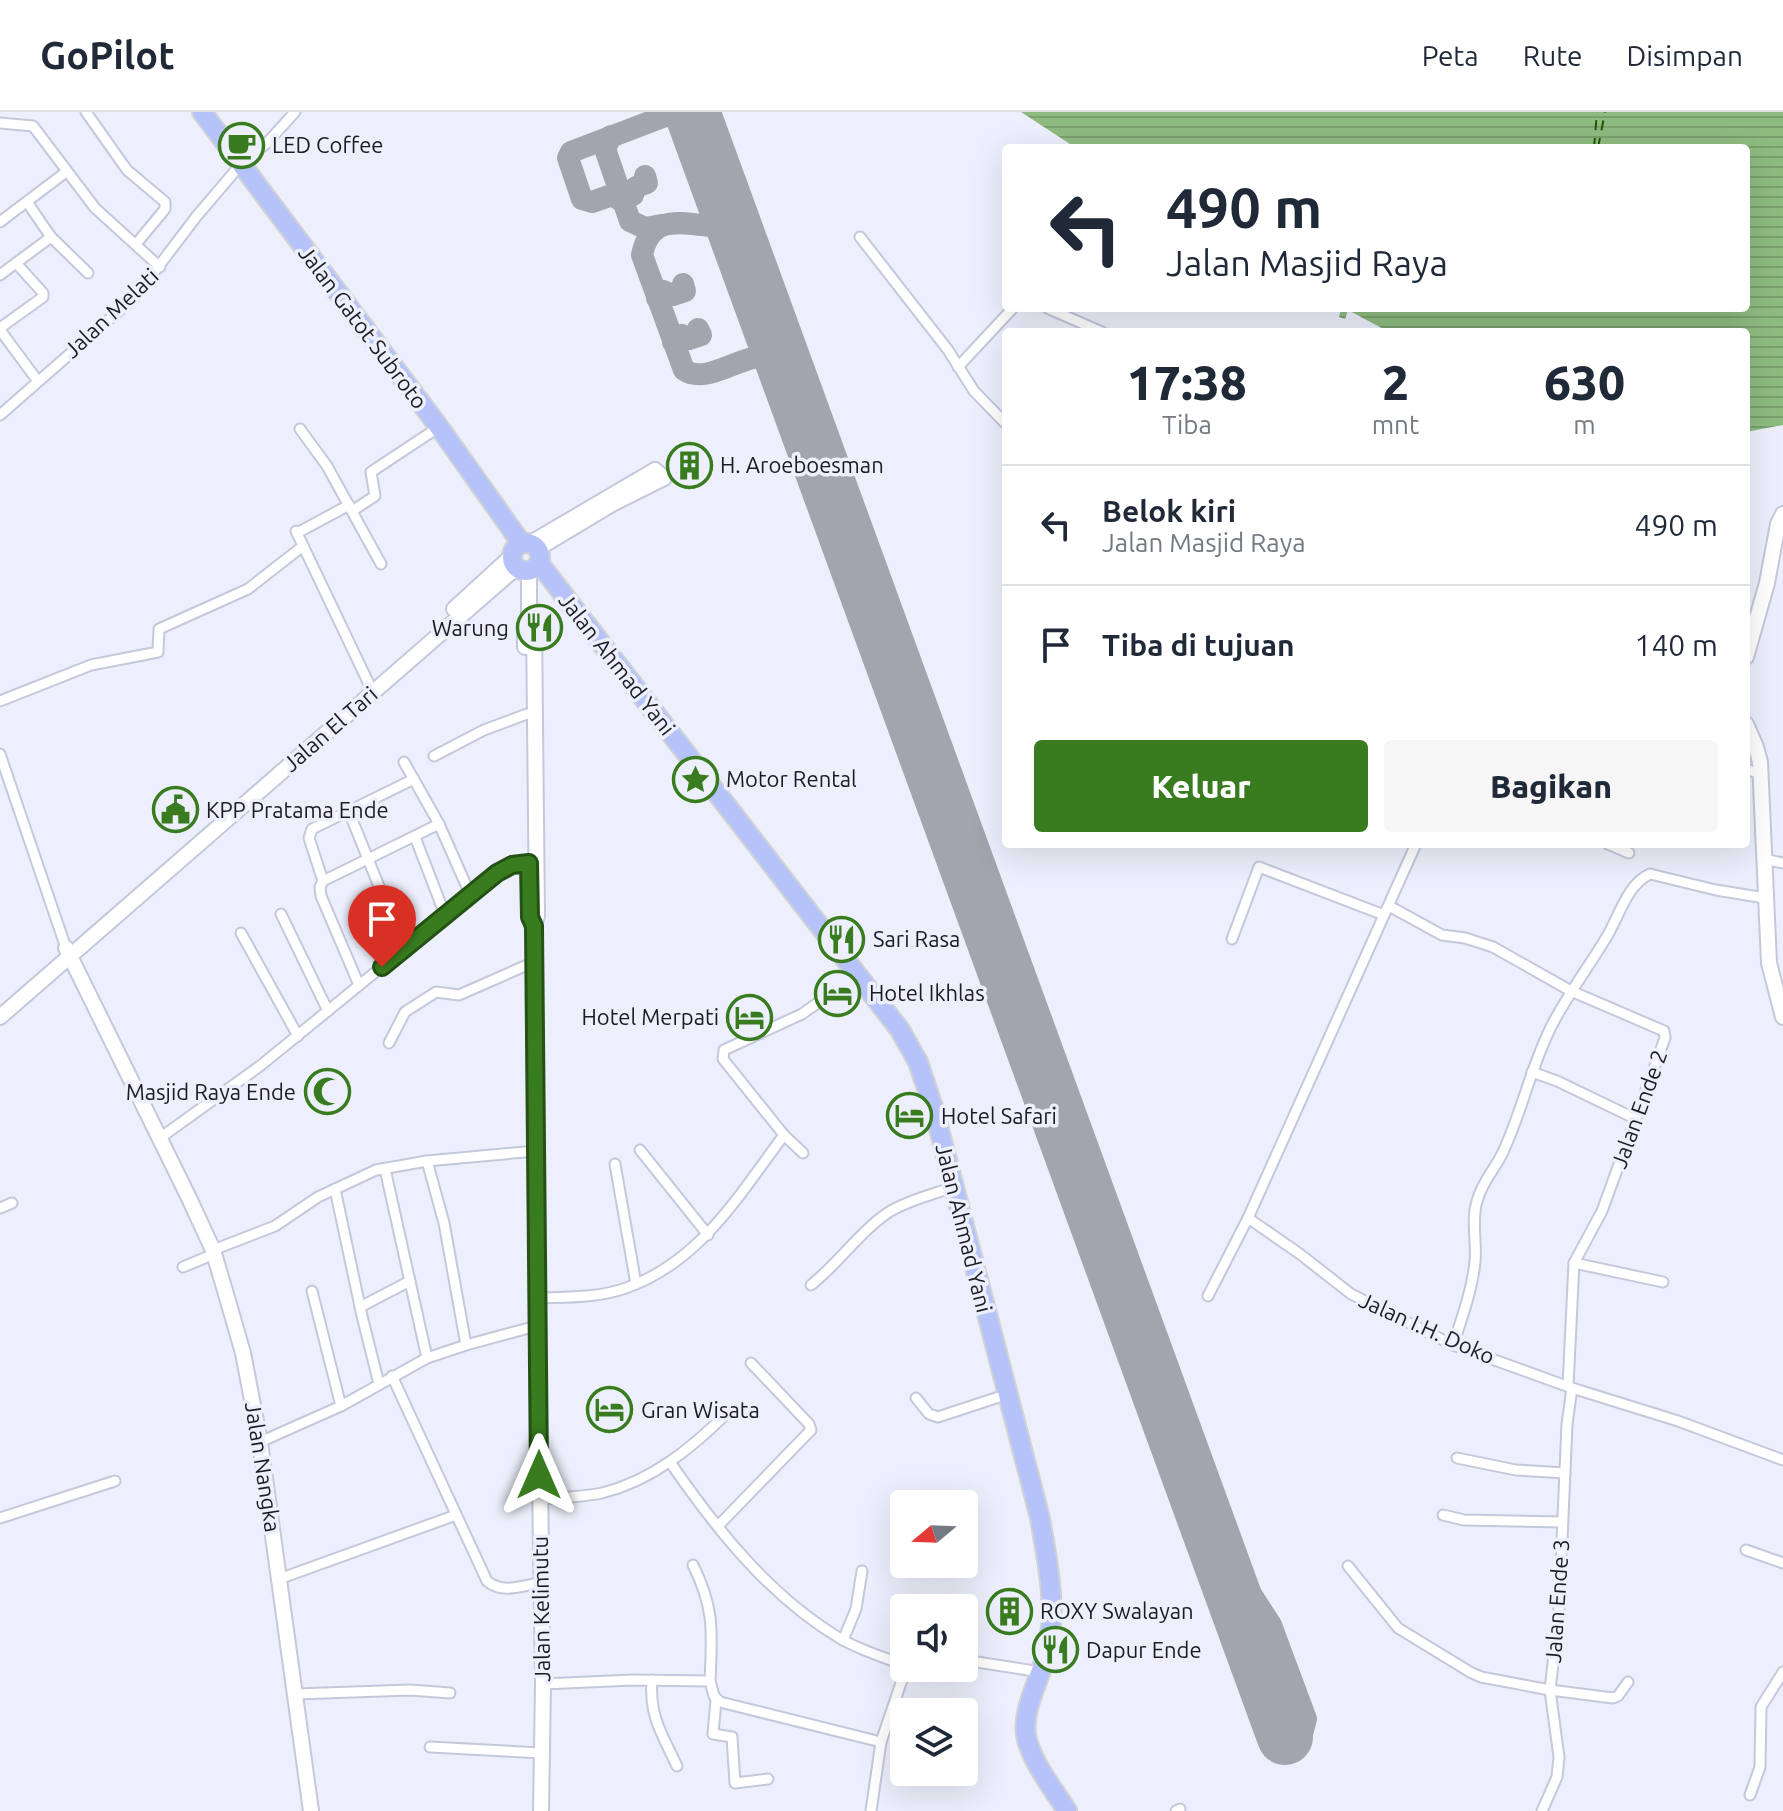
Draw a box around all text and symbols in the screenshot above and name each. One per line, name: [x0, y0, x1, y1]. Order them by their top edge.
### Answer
text: GoPilot: [40, 34, 175, 76]
text: Peta: [1422, 40, 1479, 71]
text: Rute: [1523, 40, 1583, 71]
text: Disimpan: [1627, 40, 1743, 71]
cafe icon: LED Coffee: [217, 121, 265, 169]
place label: LED Coffee: [272, 132, 383, 157]
icon: left: [1034, 176, 1138, 280]
text: 490 m: [1166, 176, 1322, 239]
street label: Jalan Gatot Subroto: [294, 240, 433, 413]
text: Jalan Masjid Raya: [1166, 242, 1448, 283]
street label: Jalan Melati: [59, 263, 163, 362]
text: 17:38: [1127, 355, 1247, 409]
text: 2: [1382, 355, 1409, 409]
text: 630: [1544, 355, 1625, 409]
text: Tiba: [1162, 410, 1212, 439]
text: mnt: [1372, 410, 1419, 439]
text: m: [1573, 410, 1596, 439]
building icon: H. Aroeboesman: [665, 441, 713, 489]
place label: H. Aroeboesman: [720, 452, 884, 477]
text: Belok kiri: [1102, 494, 1236, 528]
icon: left: [1034, 503, 1078, 547]
text: 490 m: [1634, 508, 1718, 542]
text: Jalan Masjid Raya: [1102, 528, 1306, 557]
street label: Jalan Ahmad Yani: [554, 588, 681, 740]
restaurant icon: Warung: [516, 604, 564, 652]
place label: Warung: [432, 615, 509, 640]
icon: arrive: [1034, 623, 1078, 667]
text: Tiba di tujuan: [1102, 628, 1295, 662]
text: 140 m: [1634, 628, 1718, 662]
street label: Jalan El Tari: [278, 681, 382, 776]
button: Keluar: [1034, 740, 1368, 832]
button: Bagikan: [1384, 740, 1718, 832]
place icon: Motor Rental: [671, 755, 719, 803]
place label: Motor Rental: [726, 766, 857, 791]
public building icon: KPP Pratama Ende: [151, 786, 199, 834]
place label: KPP Pratama Ende: [206, 797, 389, 822]
pin: [348, 885, 416, 967]
icon: arrive: [360, 897, 404, 941]
restaurant icon: Sari Rasa: [818, 915, 866, 963]
place label: Sari Rasa: [873, 926, 960, 951]
hotel icon: Hotel Ikhlas: [814, 969, 862, 1017]
place label: Hotel Ikhlas: [869, 980, 985, 1005]
hotel icon: Hotel Merpati: [726, 993, 774, 1041]
place label: Hotel Merpati: [581, 1004, 719, 1029]
street label: Jalan Ende 2: [1606, 1046, 1672, 1171]
mosque icon: Masjid Raya Ende: [303, 1068, 351, 1116]
place label: Masjid Raya Ende: [126, 1079, 296, 1104]
hotel icon: Hotel Safari: [886, 1092, 934, 1140]
place label: Hotel Safari: [941, 1103, 1057, 1128]
street label: Jalan Ahmad Yani: [931, 1141, 998, 1315]
street label: Jalan I.H. Doko: [1356, 1287, 1499, 1369]
hotel icon: Gran Wisata: [586, 1386, 634, 1434]
place label: Gran Wisata: [641, 1397, 760, 1422]
street label: Jalan Nangka: [241, 1400, 286, 1534]
position arrow: [497, 1433, 581, 1517]
north arrow: [890, 1490, 978, 1578]
map controls: [890, 1490, 978, 1786]
street label: Jalan Kelimutu: [527, 1536, 554, 1682]
street label: Jalan Ende 3: [1540, 1538, 1573, 1664]
building icon: ROXY Swalayan: [985, 1587, 1033, 1635]
button: sound: [890, 1594, 978, 1682]
place label: ROXY Swalayan: [1040, 1598, 1194, 1623]
restaurant icon: Dapur Ende: [1031, 1626, 1079, 1674]
place label: Dapur Ende: [1086, 1637, 1202, 1662]
button: layers: [890, 1698, 978, 1786]

